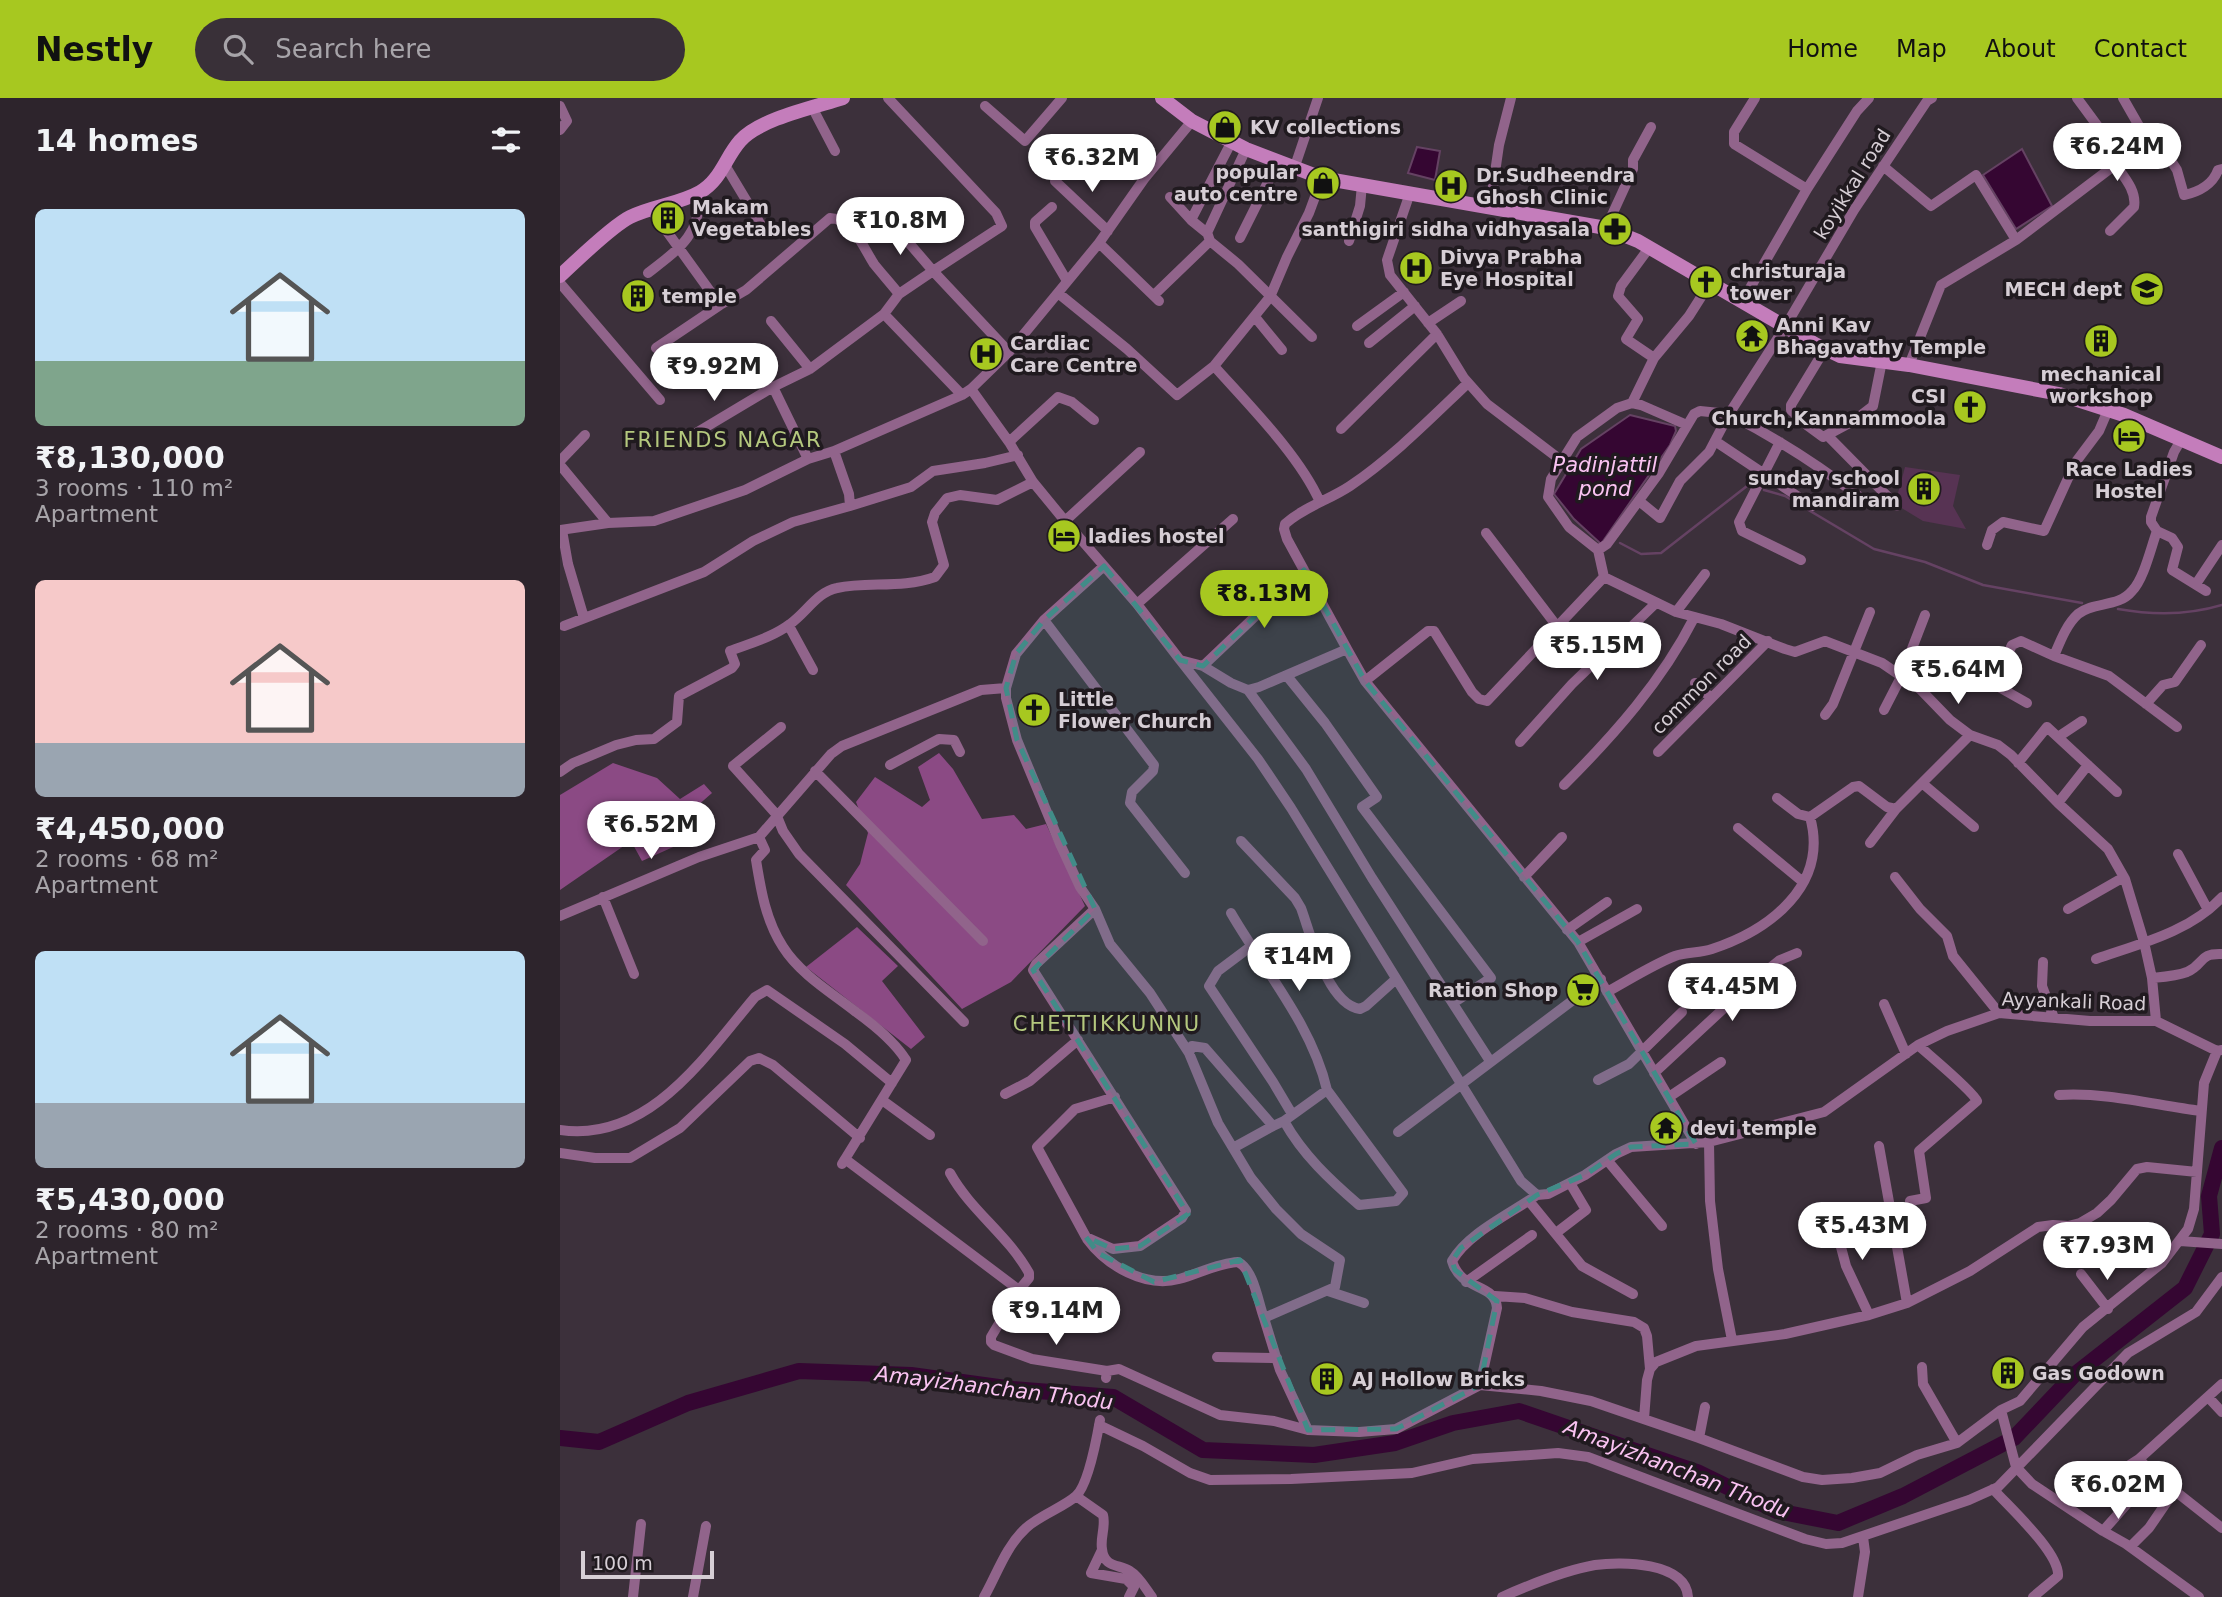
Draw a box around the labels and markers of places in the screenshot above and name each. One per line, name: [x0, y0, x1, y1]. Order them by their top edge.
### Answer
shop icon: KV collections: [1206, 108, 1244, 146]
place label: KV collections: [1250, 116, 1401, 138]
pin: ₹6.24M: [2060, 123, 2174, 183]
pin: ₹6.32M: [1035, 134, 1149, 194]
place label: popular auto centre: [1174, 161, 1299, 205]
shop icon: popular auto centre: [1304, 164, 1342, 202]
place label: Dr.Sudheendra Ghosh Clinic: [1476, 164, 1635, 208]
hospital icon: Dr.Sudheendra Ghosh Clinic: [1432, 167, 1470, 205]
place label: Makam Vegetables: [692, 196, 811, 240]
pin: ₹10.8M: [843, 198, 957, 257]
building icon: Makam Vegetables: [649, 199, 687, 237]
pharmacy icon: santhigiri sidha vidhyasala: [1596, 210, 1634, 248]
place label: santhigiri sidha vidhyasala: [1302, 218, 1590, 240]
place label: Divya Prabha Eye Hospital: [1440, 246, 1583, 290]
hospital icon: Divya Prabha Eye Hospital: [1397, 249, 1435, 287]
place label: christuraja tower: [1730, 260, 1846, 304]
church icon: christuraja tower: [1687, 263, 1725, 301]
school or university icon: MECH dept: [2128, 270, 2166, 308]
building icon: temple: [619, 277, 657, 315]
place label: MECH dept: [2004, 278, 2122, 300]
place label: temple: [662, 285, 737, 307]
place label: Anni Kav Bhagavathy Temple: [1776, 314, 1986, 358]
temple icon: Anni Kav Bhagavathy Temple: [1733, 317, 1771, 355]
building icon: mechanical workshop: [2082, 322, 2120, 360]
place label: Cardiac Care Centre: [1010, 332, 1137, 376]
hospital icon: Cardiac Care Centre: [967, 335, 1005, 373]
pin: ₹9.92M: [657, 344, 771, 403]
place label: mechanical workshop: [2041, 363, 2161, 407]
place label: CSI Church,Kannammoola: [1711, 385, 1946, 429]
church icon: CSI Church,Kannammoola: [1951, 388, 1989, 426]
hotel icon: Race Ladies Hostel: [2110, 417, 2148, 455]
place label: Race Ladies Hostel: [2065, 458, 2193, 502]
place label: sunday school mandiram: [1748, 467, 1900, 511]
building icon: sunday school mandiram: [1905, 470, 1943, 508]
hotel icon: ladies hostel: [1045, 517, 1083, 555]
place label: ladies hostel: [1088, 525, 1225, 547]
pin: ₹8.13M: [1207, 570, 1321, 630]
pin: ₹5.15M: [1540, 622, 1654, 682]
pin: ₹5.64M: [1901, 646, 2015, 706]
place label: Little Flower Church: [1058, 688, 1212, 732]
church icon: Little Flower Church: [1015, 691, 1053, 729]
pin: ₹6.52M: [594, 802, 708, 861]
pin: ₹14M: [1258, 934, 1340, 993]
pin: ₹4.45M: [1675, 964, 1789, 1023]
supermarket icon: Ration Shop: [1564, 971, 1602, 1009]
place label: Ration Shop: [1428, 979, 1558, 1001]
temple icon: devi temple: [1647, 1109, 1685, 1147]
place label: devi temple: [1690, 1117, 1817, 1139]
pin: ₹5.43M: [1805, 1202, 1919, 1262]
pin: ₹7.93M: [2050, 1222, 2164, 1282]
pin: ₹9.14M: [999, 1288, 1113, 1347]
building icon: Gas Godown: [1989, 1354, 2027, 1392]
building icon: AJ Hollow Bricks: [1308, 1360, 1346, 1398]
place label: Gas Godown: [2032, 1362, 2165, 1384]
place label: AJ Hollow Bricks: [1352, 1368, 1525, 1390]
pin: ₹6.02M: [2061, 1462, 2175, 1521]

